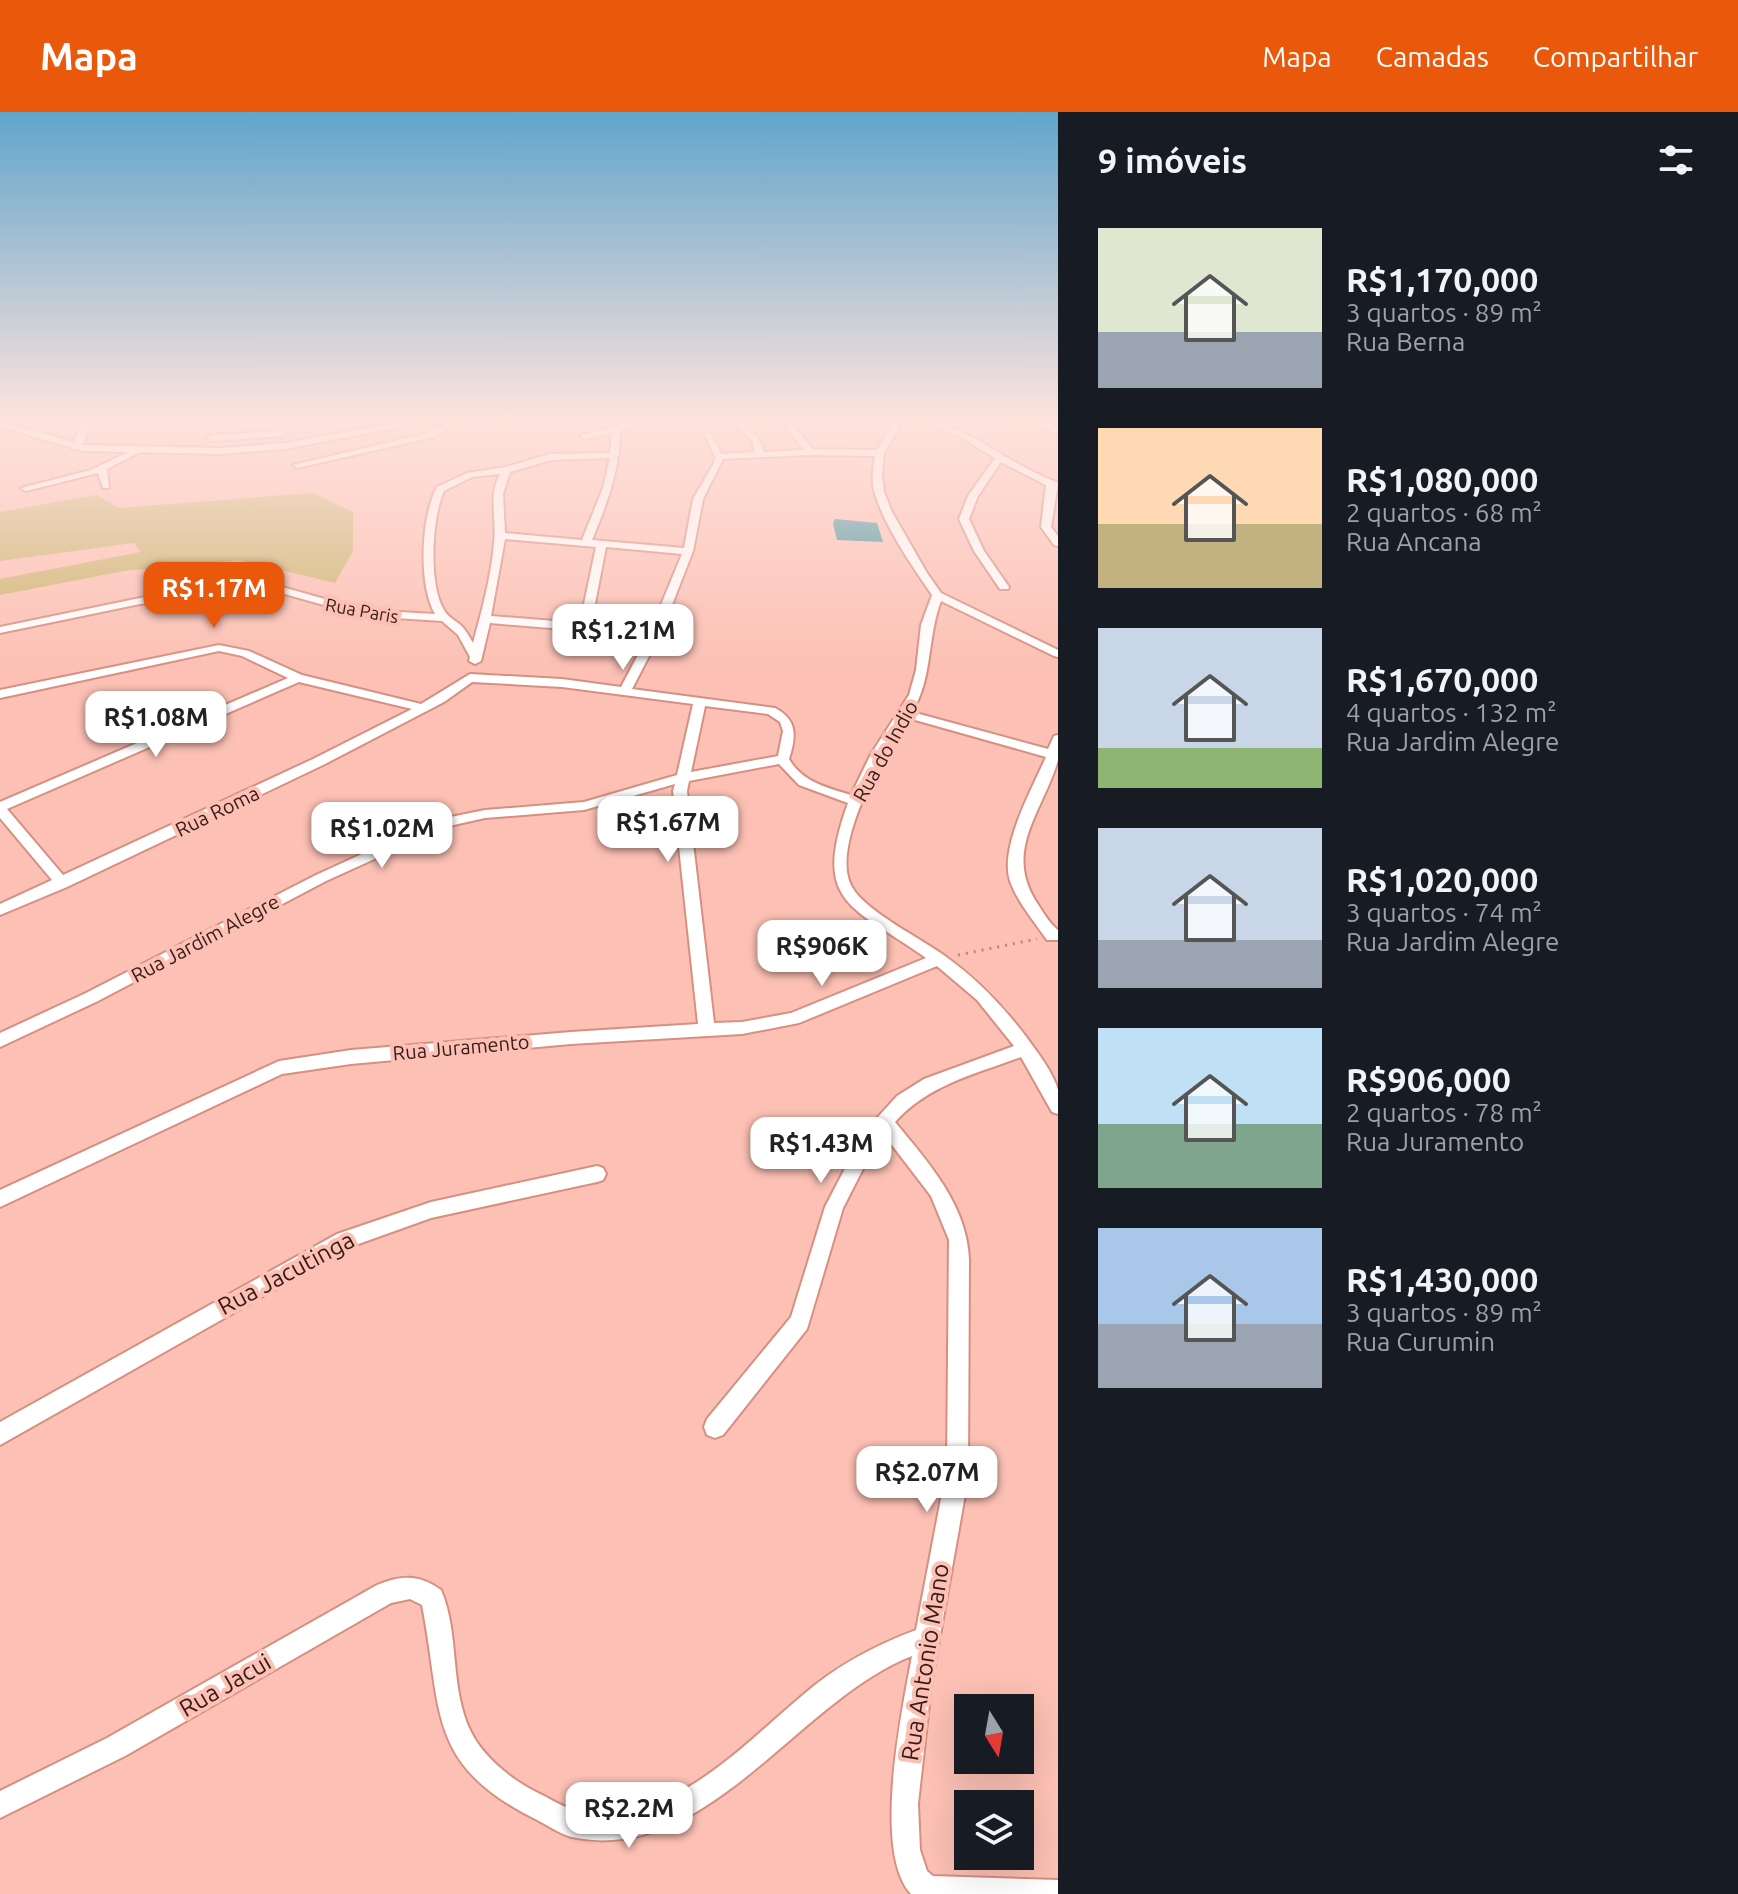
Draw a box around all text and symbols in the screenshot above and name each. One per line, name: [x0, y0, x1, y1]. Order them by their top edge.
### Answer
text: Mapa: [40, 35, 138, 77]
text: Mapa: [1262, 41, 1332, 72]
text: Camadas: [1376, 41, 1489, 72]
text: Compartilhar: [1533, 41, 1698, 72]
icon: filters: [1654, 138, 1698, 182]
text: 9 imóveis: [1098, 141, 1247, 179]
icon: home: [1162, 260, 1258, 356]
text: R$1,170,000: [1346, 260, 1538, 298]
text: 3 quartos · 89 m²: [1346, 298, 1542, 327]
text: Rua Berna: [1346, 327, 1465, 356]
icon: home: [1162, 460, 1258, 556]
text: R$1,080,000: [1346, 460, 1538, 498]
text: 2 quartos · 68 m²: [1346, 498, 1542, 527]
text: Rua Ancana: [1346, 527, 1482, 556]
pin: R$1.17M: [140, 562, 288, 630]
text: R$1.17M: [161, 573, 267, 602]
street label: Rua Paris: [324, 594, 400, 626]
pin: R$1.21M: [549, 604, 697, 672]
text: R$1.21M: [570, 615, 676, 644]
icon: home: [1162, 660, 1258, 756]
text: R$1,670,000: [1346, 660, 1538, 698]
pin: R$1.08M: [82, 691, 230, 759]
street label: Rua do Indio: [848, 697, 922, 805]
text: 4 quartos · 132 m²: [1346, 698, 1557, 727]
text: R$1.08M: [103, 702, 209, 731]
text: Rua Jardim Alegre: [1346, 727, 1559, 756]
street label: Rua Roma: [171, 781, 263, 841]
pin: R$1.67M: [594, 796, 742, 864]
pin: R$1.02M: [308, 802, 456, 870]
text: R$1.67M: [615, 807, 721, 836]
text: R$1.02M: [329, 813, 435, 842]
icon: home: [1162, 860, 1258, 956]
text: R$1,020,000: [1346, 860, 1538, 898]
street label: Rua Jardim Alegre: [127, 889, 283, 987]
text: 3 quartos · 74 m²: [1346, 898, 1542, 927]
pin: R$906K: [757, 920, 887, 988]
text: Rua Jardim Alegre: [1346, 927, 1559, 956]
text: R$906K: [775, 931, 869, 960]
street label: Rua Juramento: [392, 1030, 530, 1064]
icon: home: [1162, 1060, 1258, 1156]
text: R$906,000: [1346, 1060, 1511, 1098]
text: 2 quartos · 78 m²: [1346, 1098, 1542, 1127]
pin: R$1.43M: [747, 1117, 895, 1185]
text: Rua Juramento: [1346, 1127, 1524, 1156]
text: R$1.43M: [768, 1128, 874, 1157]
street label: Rua Jacutinga: [213, 1226, 359, 1320]
icon: home: [1162, 1260, 1258, 1356]
text: R$1,430,000: [1346, 1260, 1538, 1298]
text: 3 quartos · 89 m²: [1346, 1298, 1542, 1327]
text: Rua Curumin: [1346, 1327, 1495, 1356]
pin: R$2.07M: [853, 1446, 1001, 1514]
text: R$2.07M: [874, 1457, 980, 1486]
street label: Rua Antonio Mano: [896, 1561, 954, 1763]
street label: Rua Jacui: [174, 1648, 276, 1722]
north arrow: [954, 1694, 1034, 1774]
map controls: [954, 1694, 1034, 1870]
pin: R$2.2M: [564, 1782, 694, 1850]
button: layers: [954, 1790, 1034, 1870]
text: R$2.2M: [584, 1793, 674, 1822]

